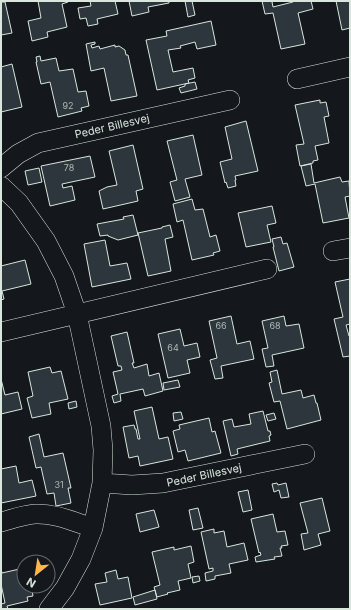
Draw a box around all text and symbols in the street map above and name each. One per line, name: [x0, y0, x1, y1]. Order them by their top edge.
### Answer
house number: 92: [62, 100, 74, 111]
street label: Peder Billesvej: [73, 111, 151, 141]
house number: 78: [64, 162, 75, 173]
house number: 66: [215, 320, 227, 331]
house number: 68: [269, 320, 281, 331]
house number: 64: [167, 342, 179, 353]
street label: Peder Billesvej: [165, 460, 243, 490]
house number: 31: [54, 479, 64, 490]
north arrow: [16, 554, 56, 594]
text: N: [24, 575, 38, 591]

